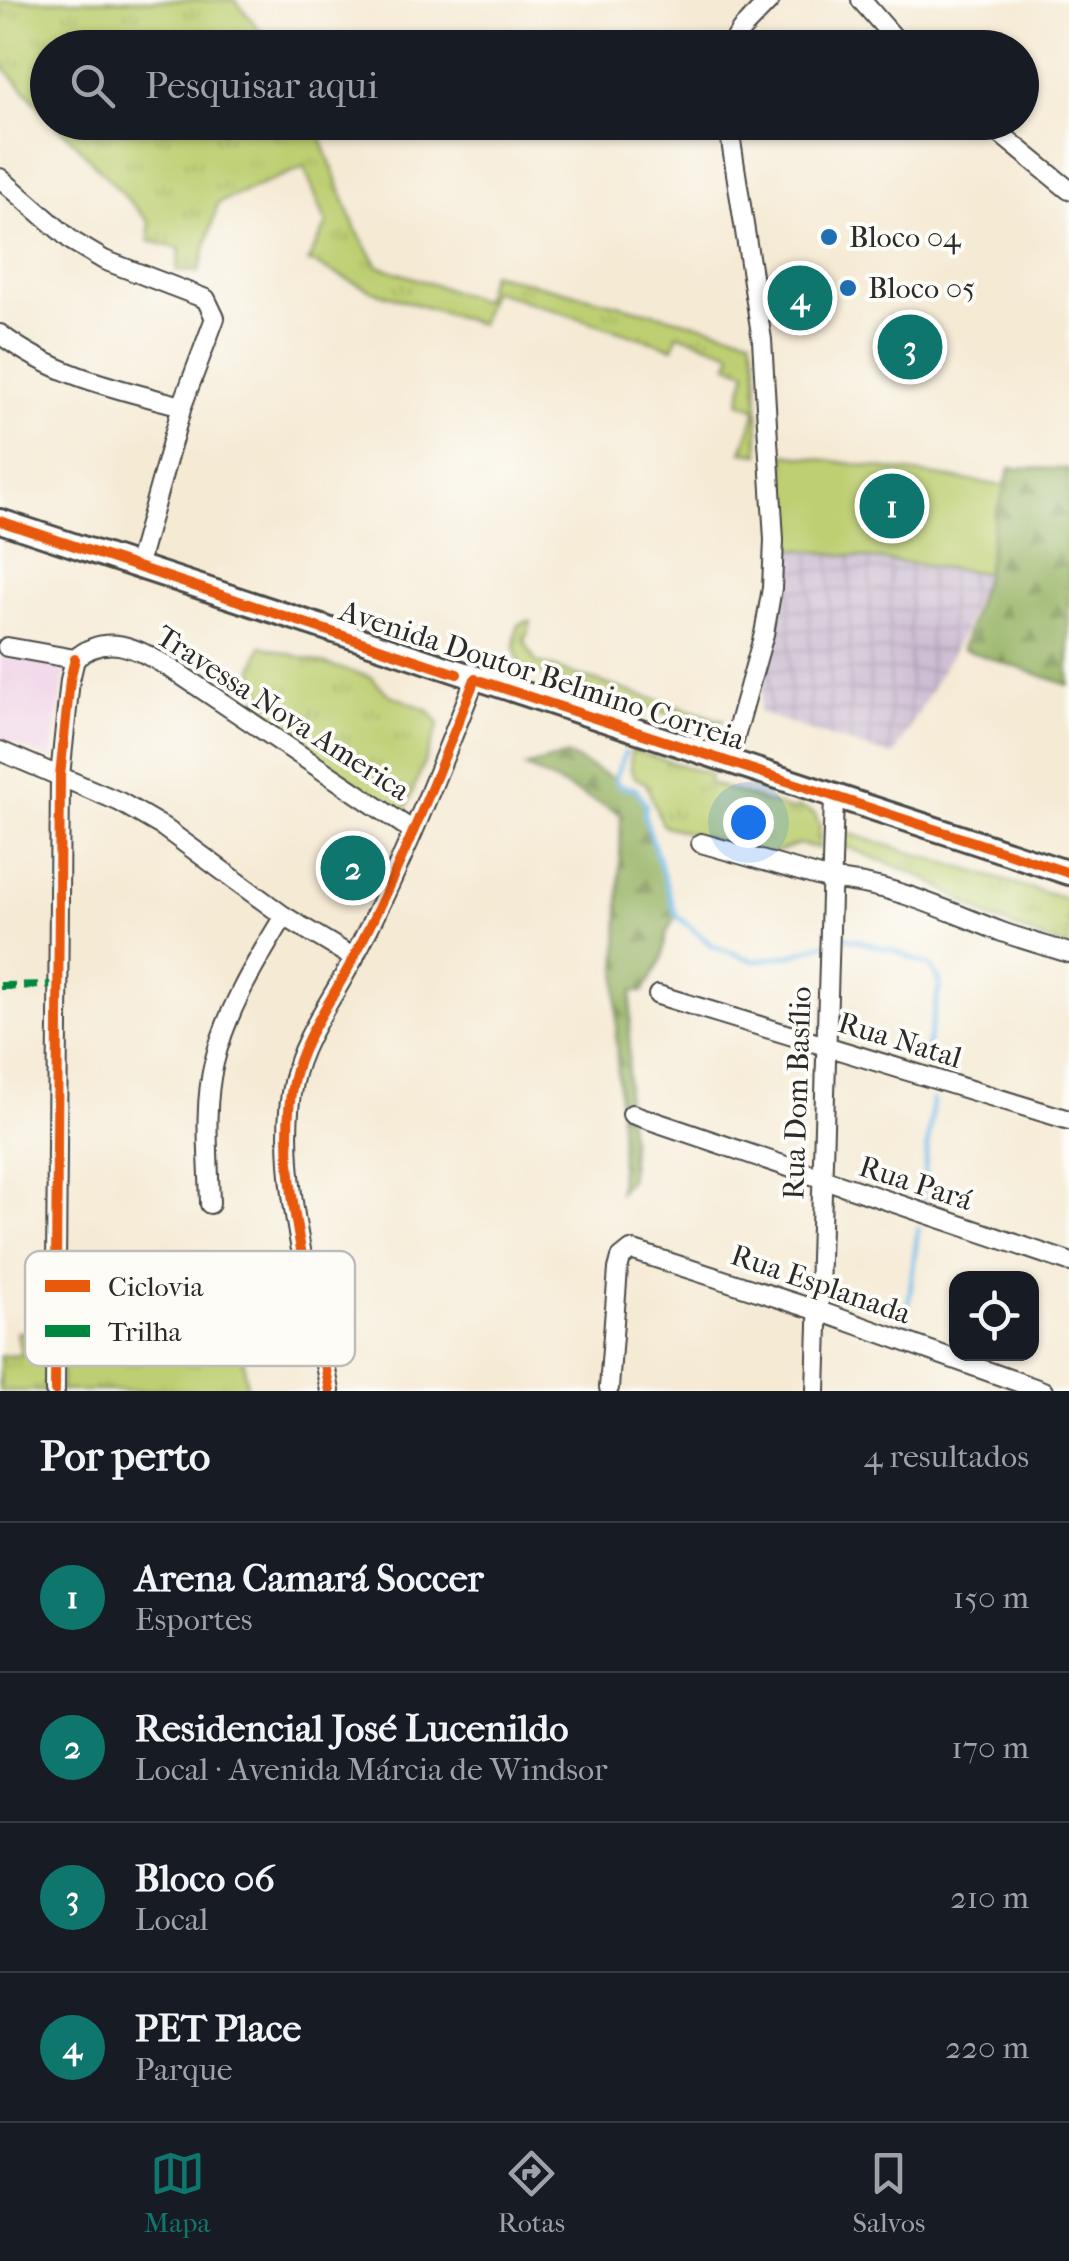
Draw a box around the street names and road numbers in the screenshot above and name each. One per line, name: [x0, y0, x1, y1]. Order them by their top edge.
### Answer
street label: Avenida Doutor Belmino Correia: [334, 593, 750, 758]
street label: Travessa Nova America: [149, 618, 417, 809]
street label: Rua Dom Basílio: [776, 986, 819, 1200]
street label: Rua Natal: [834, 1005, 966, 1076]
street label: Rua Pará: [855, 1149, 978, 1219]
street label: Rua Esplanada: [726, 1237, 916, 1332]

